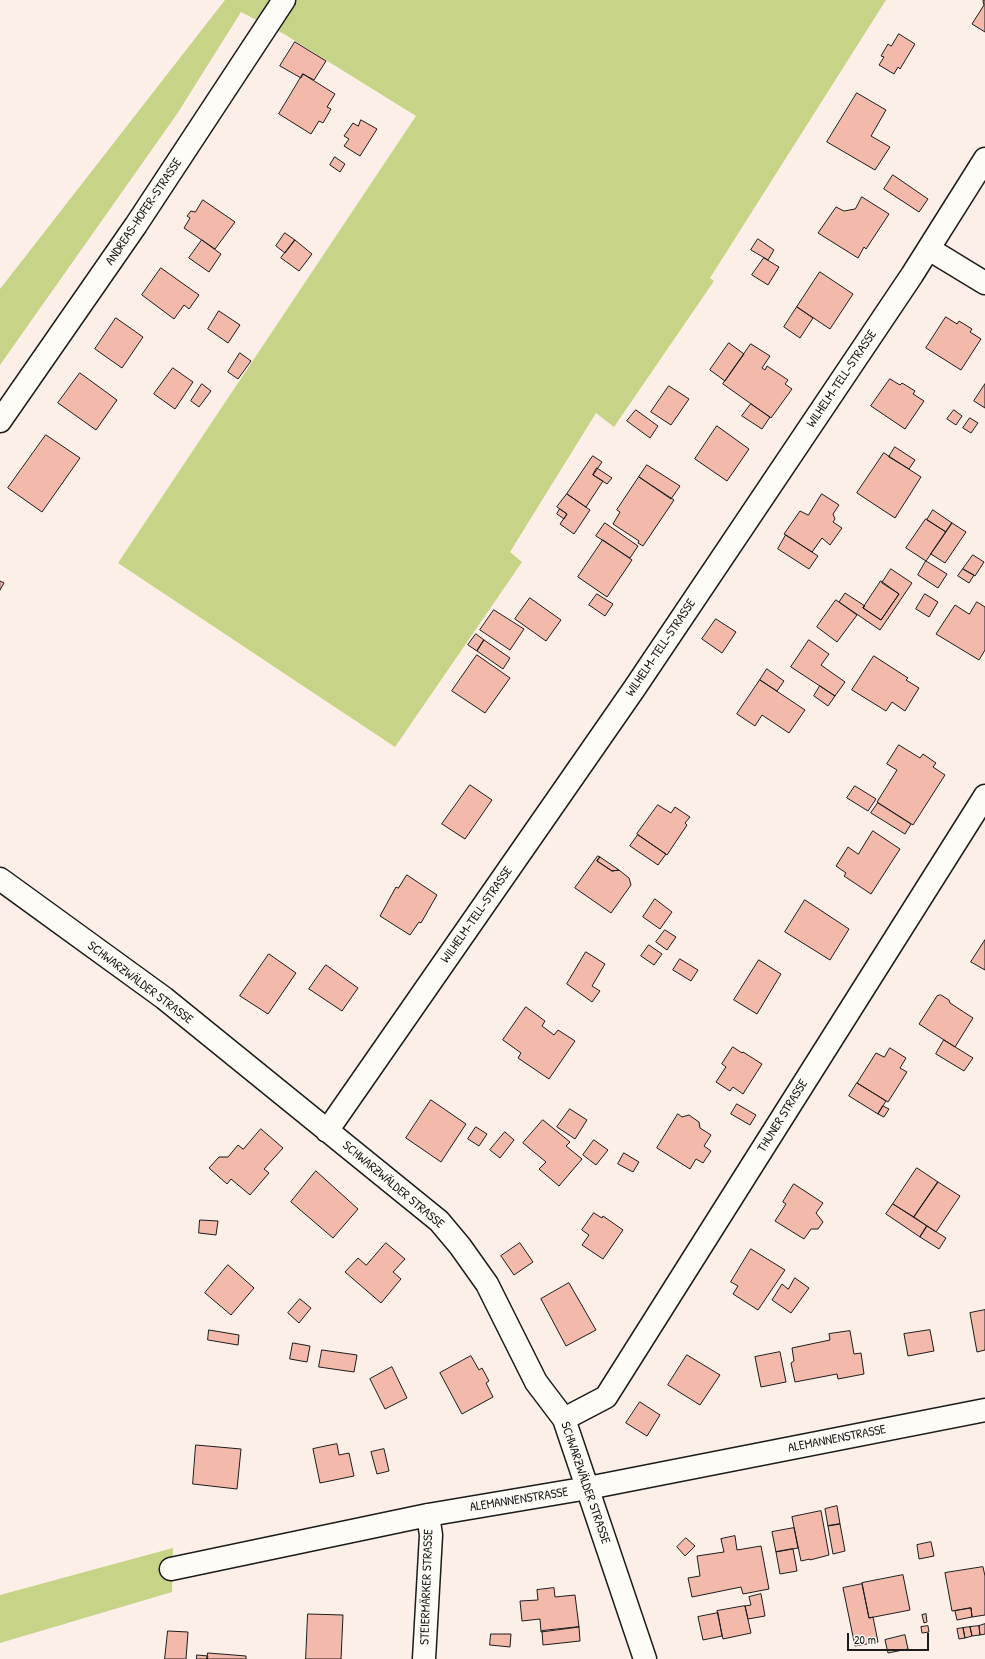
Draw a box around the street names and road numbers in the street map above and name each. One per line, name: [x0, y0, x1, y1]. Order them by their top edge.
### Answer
street label: ANDREAS-HOFER-STRASSE: [102, 156, 186, 268]
street label: WILHELM-TELL-STRASSE: [804, 327, 880, 431]
street label: WILHELM-TELL-STRASSE: [623, 596, 699, 700]
street label: WILHELM-TELL-STRASSE: [438, 864, 516, 966]
street label: SCHWARZWÄLDER STRASSE: [84, 938, 196, 1028]
street label: THUNER STRASSE: [754, 1077, 812, 1155]
street label: SCHWARZWÄLDER STRASSE: [339, 1138, 447, 1232]
street label: SCHWARZWÄLDER STRASSE: [557, 1420, 613, 1546]
street label: ALEMANNENSTRASSE: [787, 1422, 887, 1456]
street label: ALEMANNENSTRASSE: [469, 1485, 569, 1515]
street label: STEIERMÄRKER STRASSE: [417, 1529, 437, 1645]

